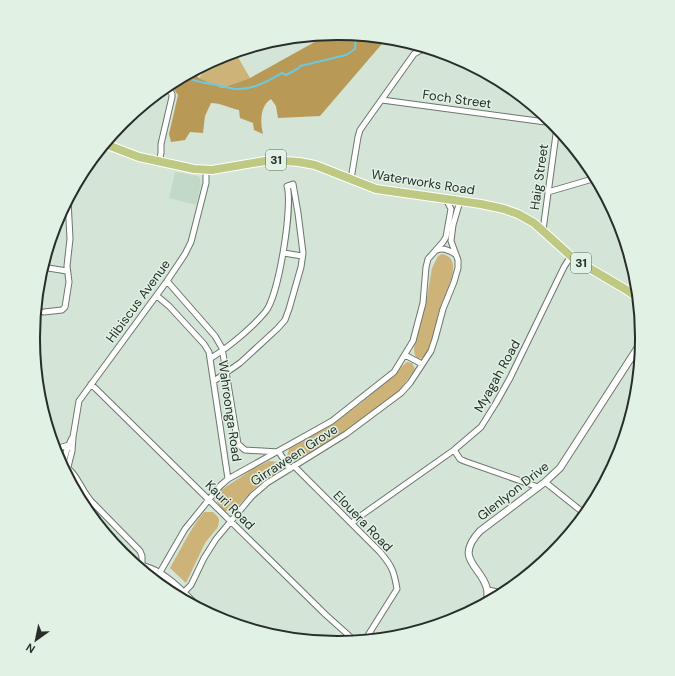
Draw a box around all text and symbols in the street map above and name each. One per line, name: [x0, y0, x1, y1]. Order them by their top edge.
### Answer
street label: Foch Street: [421, 86, 493, 112]
street label: Haig Street: [526, 143, 552, 211]
road number: 31: [266, 150, 286, 170]
street label: Waterworks Road: [370, 165, 476, 199]
road number: 31: [571, 253, 591, 273]
street label: Hibiscus Avenue: [102, 256, 174, 346]
street label: Myagah Road: [470, 337, 524, 415]
street label: Wahroonga Road: [214, 359, 246, 463]
street label: Girraween Grove: [247, 420, 341, 490]
street label: Glenlyon Drive: [474, 458, 552, 524]
street label: Kauri Road: [202, 477, 258, 533]
street label: Elouera Road: [330, 487, 396, 555]
north arrow: [16, 620, 56, 660]
text: N: [23, 640, 38, 656]

